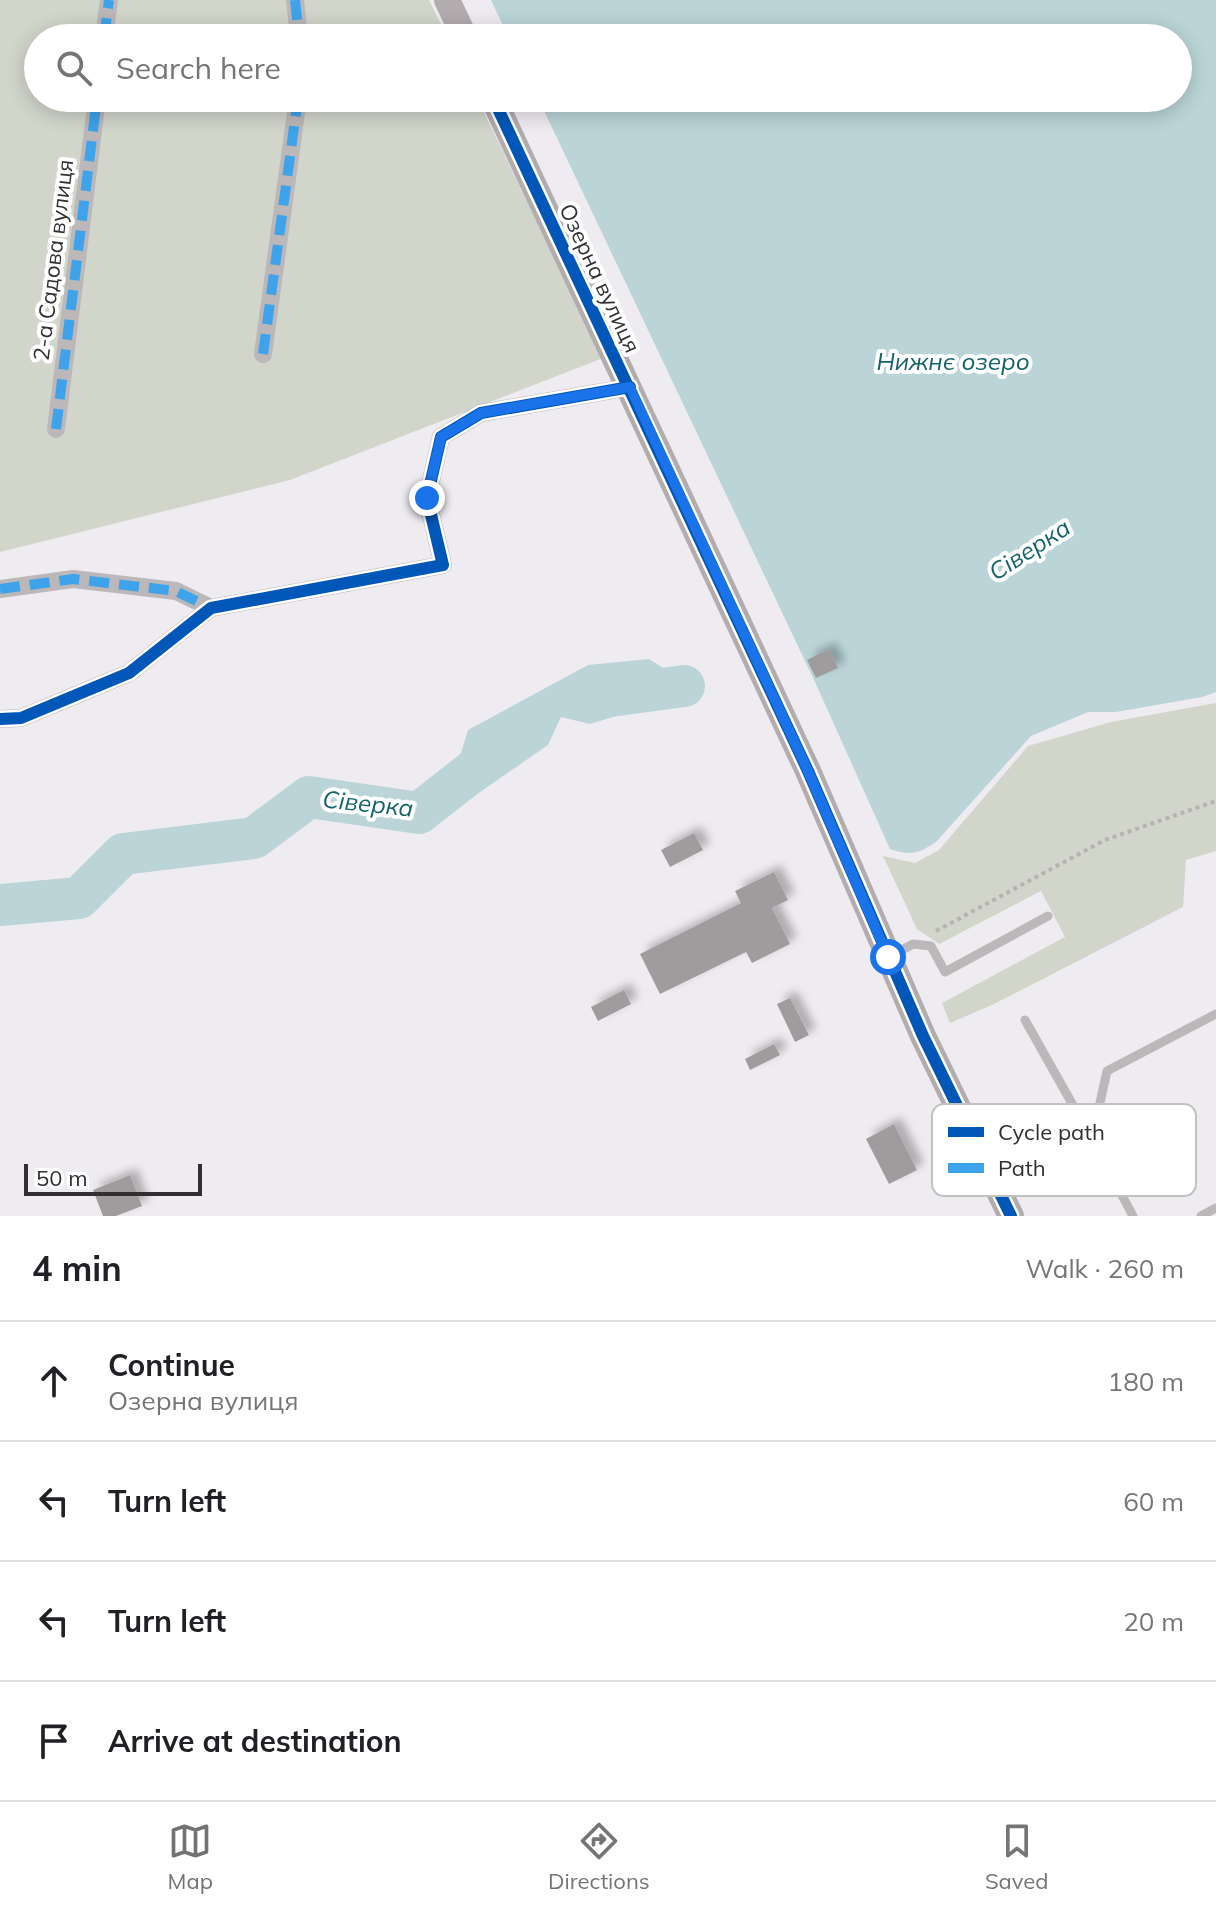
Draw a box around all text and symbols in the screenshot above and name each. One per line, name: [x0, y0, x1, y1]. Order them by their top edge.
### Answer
search box: [24, 24, 1192, 112]
icon: search: [52, 46, 96, 90]
text: Search here: [116, 49, 281, 87]
street label: 2-а Садова вулиця: [27, 158, 79, 362]
street label: Озерна вулиця: [553, 199, 647, 357]
water label: Нижнє озеро: [876, 346, 1030, 376]
route end: [409, 480, 445, 516]
water label: Сіверка: [983, 512, 1075, 586]
water label: Сіверка: [321, 783, 415, 823]
route start: [870, 939, 906, 975]
legend: [932, 1104, 1196, 1196]
text: Cycle path: [998, 1118, 1105, 1146]
text: Path: [998, 1154, 1046, 1182]
scale bar: [24, 1160, 202, 1196]
text: 50 m: [36, 1164, 87, 1192]
text: 4 min: [32, 1247, 122, 1290]
text: Walk · 260 m: [1025, 1252, 1184, 1285]
text: Continue: [108, 1346, 235, 1384]
icon: ahead: [32, 1359, 76, 1403]
text: 180 m: [1108, 1365, 1184, 1398]
text: Озерна вулиця: [108, 1384, 298, 1417]
icon: left: [32, 1479, 76, 1523]
text: Turn left: [108, 1482, 226, 1520]
text: 60 m: [1123, 1485, 1184, 1518]
icon: left: [32, 1599, 76, 1643]
text: Turn left: [108, 1602, 226, 1640]
text: 20 m: [1123, 1605, 1184, 1638]
icon: arrive: [32, 1719, 76, 1763]
text: Arrive at destination: [108, 1722, 402, 1760]
tab: Map: [168, 1819, 213, 1895]
tab: Directions: [548, 1819, 650, 1895]
tab: Saved: [985, 1819, 1048, 1895]

